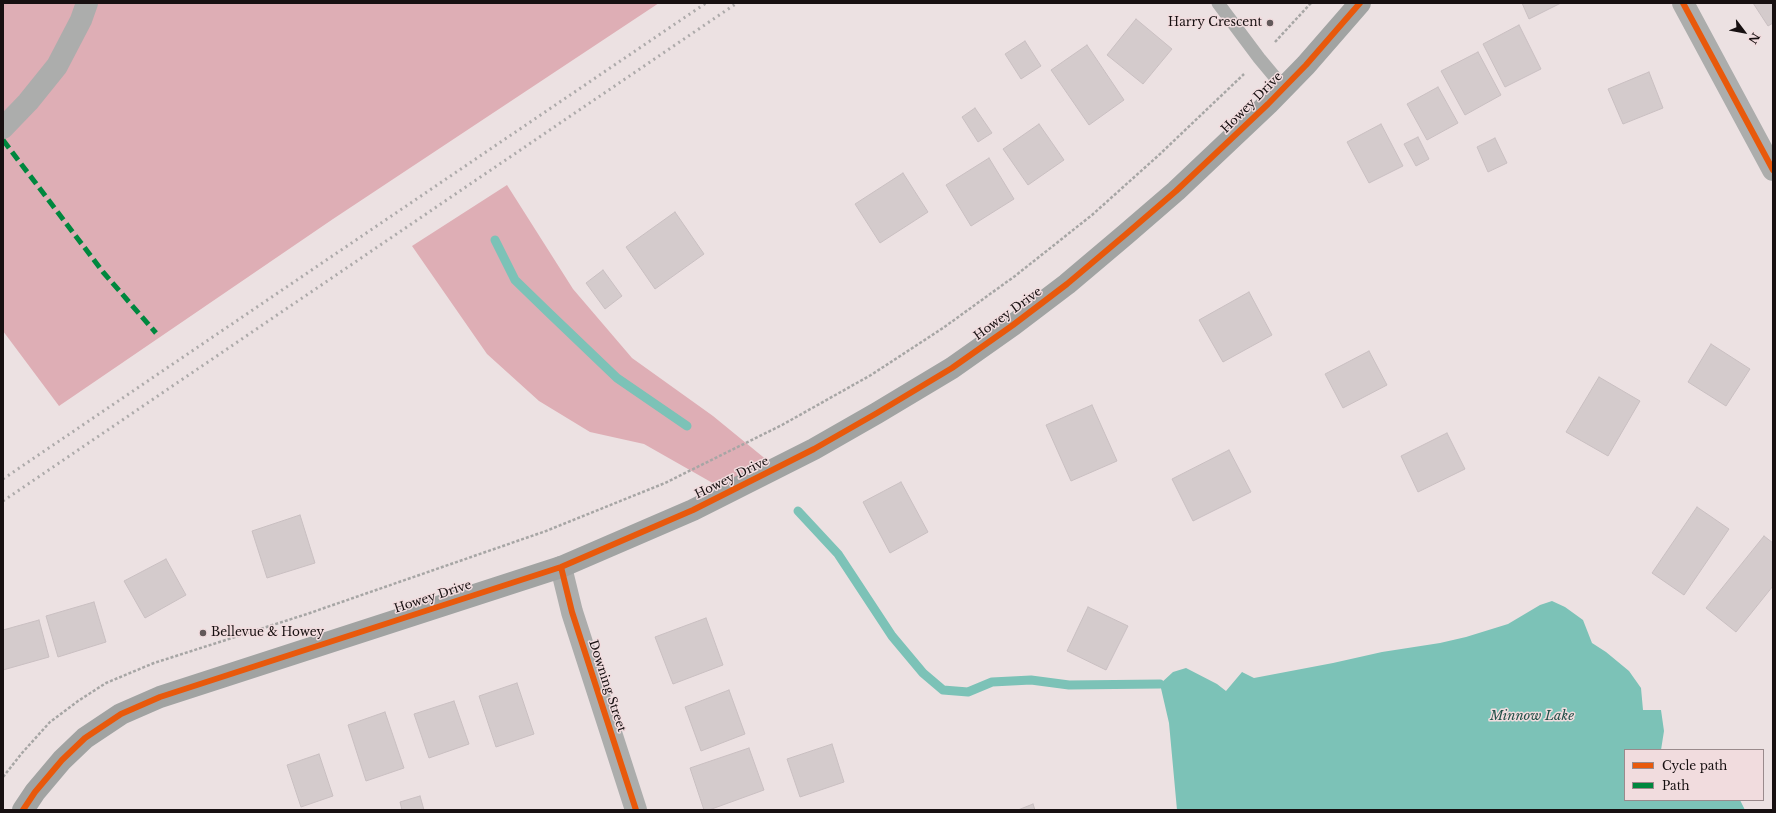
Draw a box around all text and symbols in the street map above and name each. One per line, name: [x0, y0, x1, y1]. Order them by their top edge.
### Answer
north arrow: [1724, 12, 1764, 52]
place label: Harry Crescent: [1168, 16, 1262, 30]
marker: Harry Crescent: [1265, 18, 1275, 28]
text: N: [1745, 30, 1763, 46]
street label: Howey Drive: [1218, 69, 1286, 137]
street label: Howey Drive: [971, 285, 1045, 343]
street label: Howey Drive: [693, 454, 771, 502]
street label: Howey Drive: [392, 578, 474, 616]
place label: Bellevue & Howey: [211, 626, 324, 640]
marker: Bellevue & Howey: [198, 628, 208, 638]
street label: Downing Street: [585, 638, 629, 734]
water label: Minnow Lake: [1490, 708, 1574, 724]
legend: [1624, 749, 1764, 801]
text: Cycle path: [1662, 758, 1727, 773]
text: Path: [1662, 778, 1690, 793]

